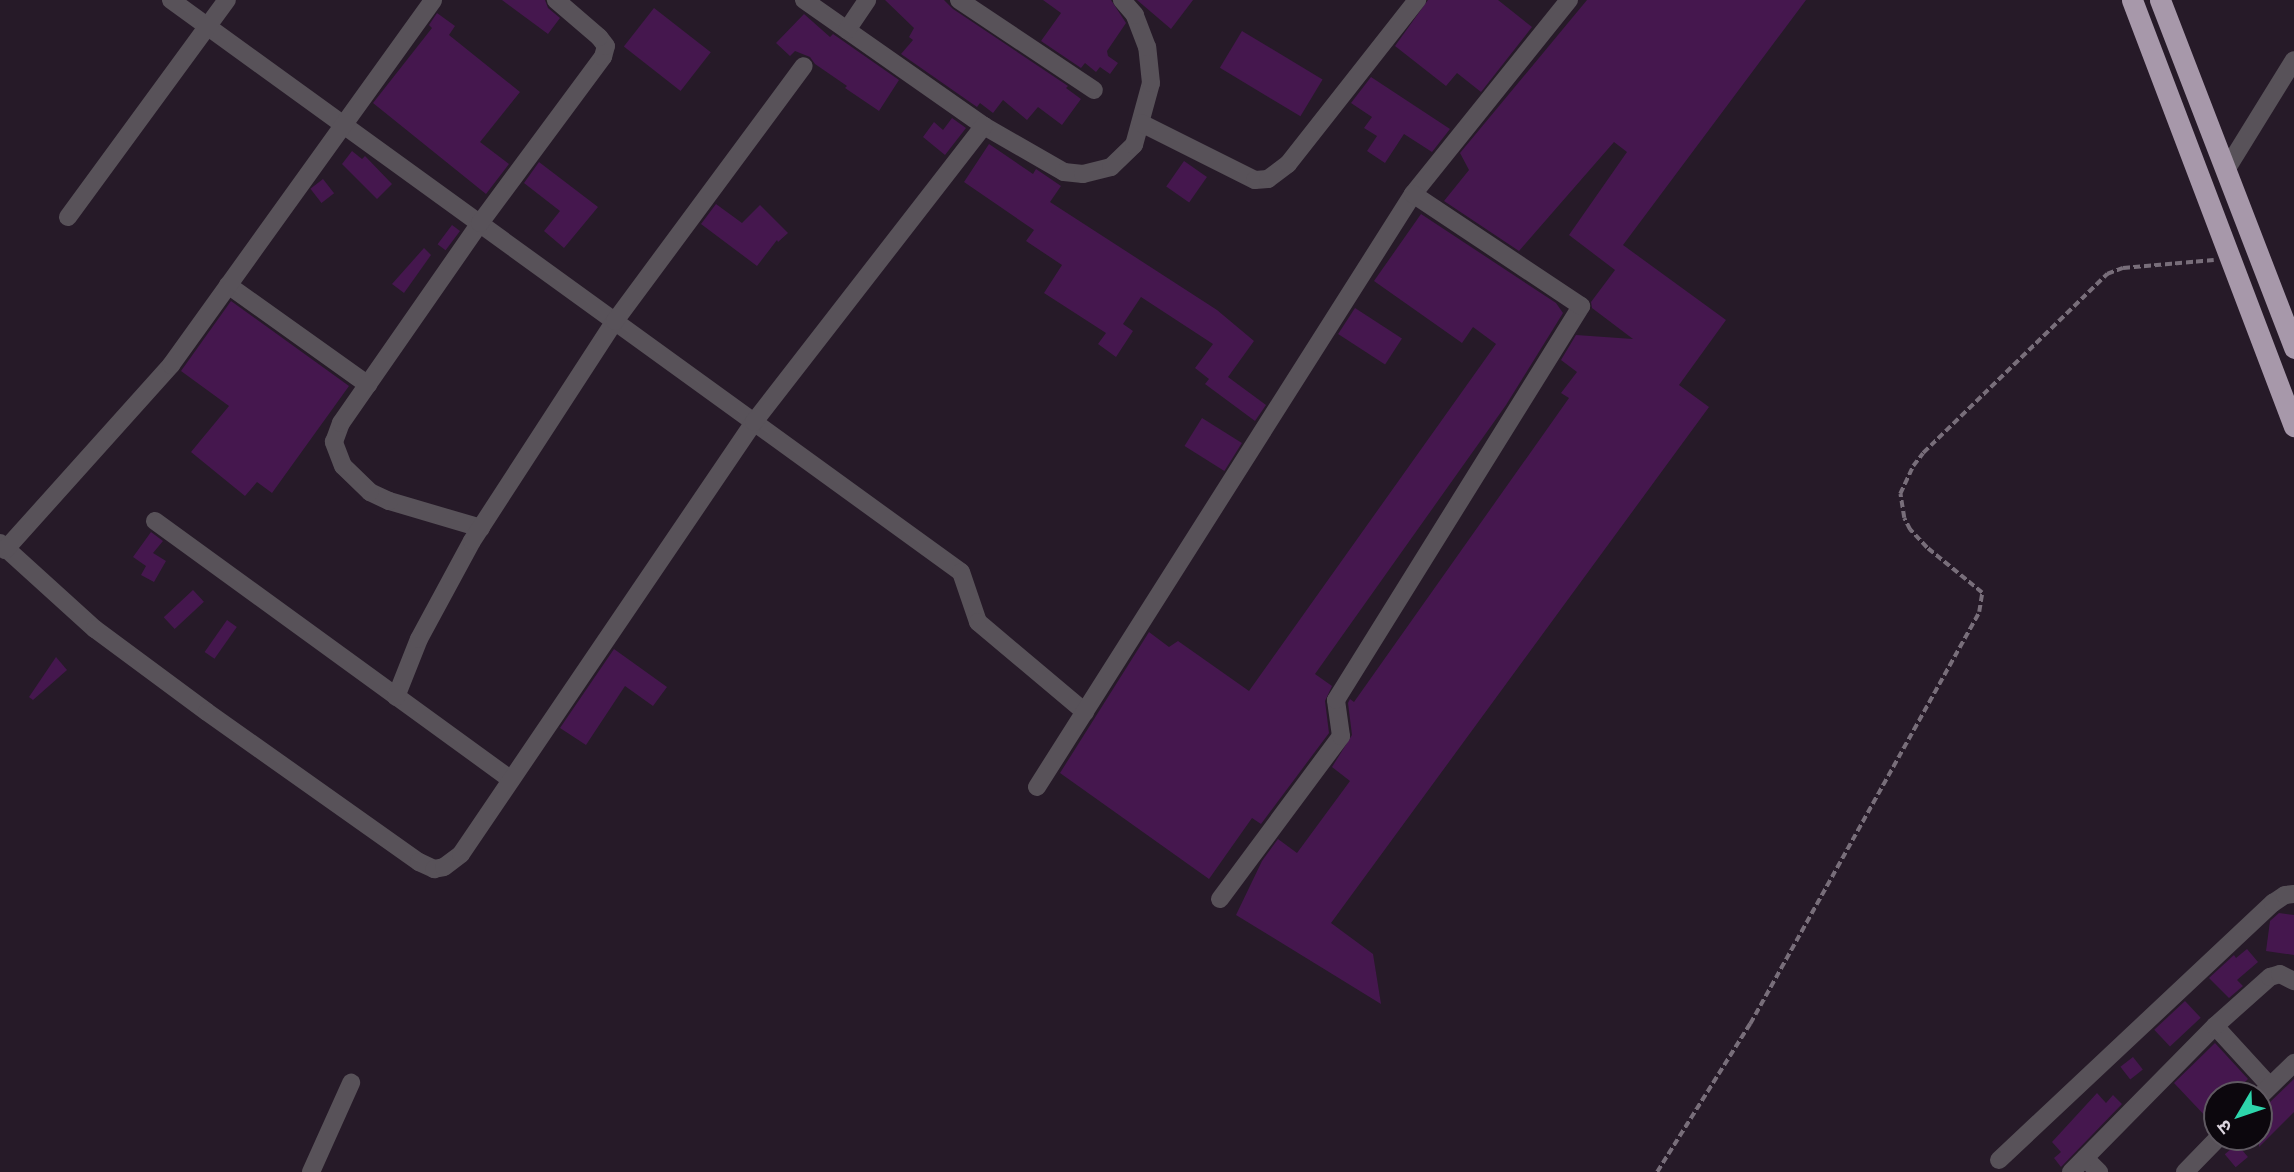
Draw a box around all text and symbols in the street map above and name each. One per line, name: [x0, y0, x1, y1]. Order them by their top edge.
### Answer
north arrow: [2203, 1081, 2273, 1151]
text: उ: [2209, 1115, 2238, 1141]

